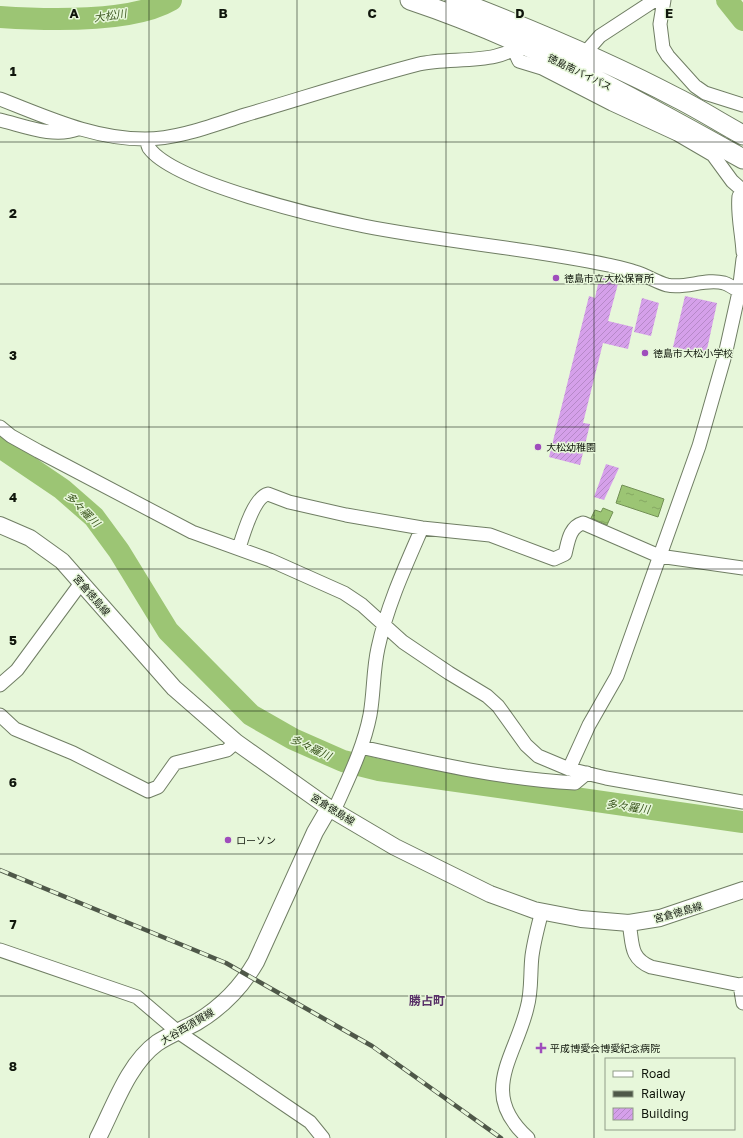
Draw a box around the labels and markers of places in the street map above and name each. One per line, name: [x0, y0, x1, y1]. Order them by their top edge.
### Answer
place label: 徳島市立大松保育所: [564, 272, 654, 284]
marker: 徳島市立大松保育所: [551, 273, 561, 283]
place label: 徳島市大松小学校: [653, 347, 733, 359]
marker: 徳島市大松小学校: [640, 348, 650, 358]
place label: 大松幼稚園: [546, 441, 596, 453]
marker: 大松幼稚園: [533, 442, 543, 452]
place label: ローソン: [236, 834, 276, 846]
marker: ローソン: [223, 835, 233, 845]
marker: 平成博愛会博愛紀念病院: [535, 1042, 547, 1054]
place label: 平成博愛会博愛紀念病院: [550, 1042, 660, 1054]

